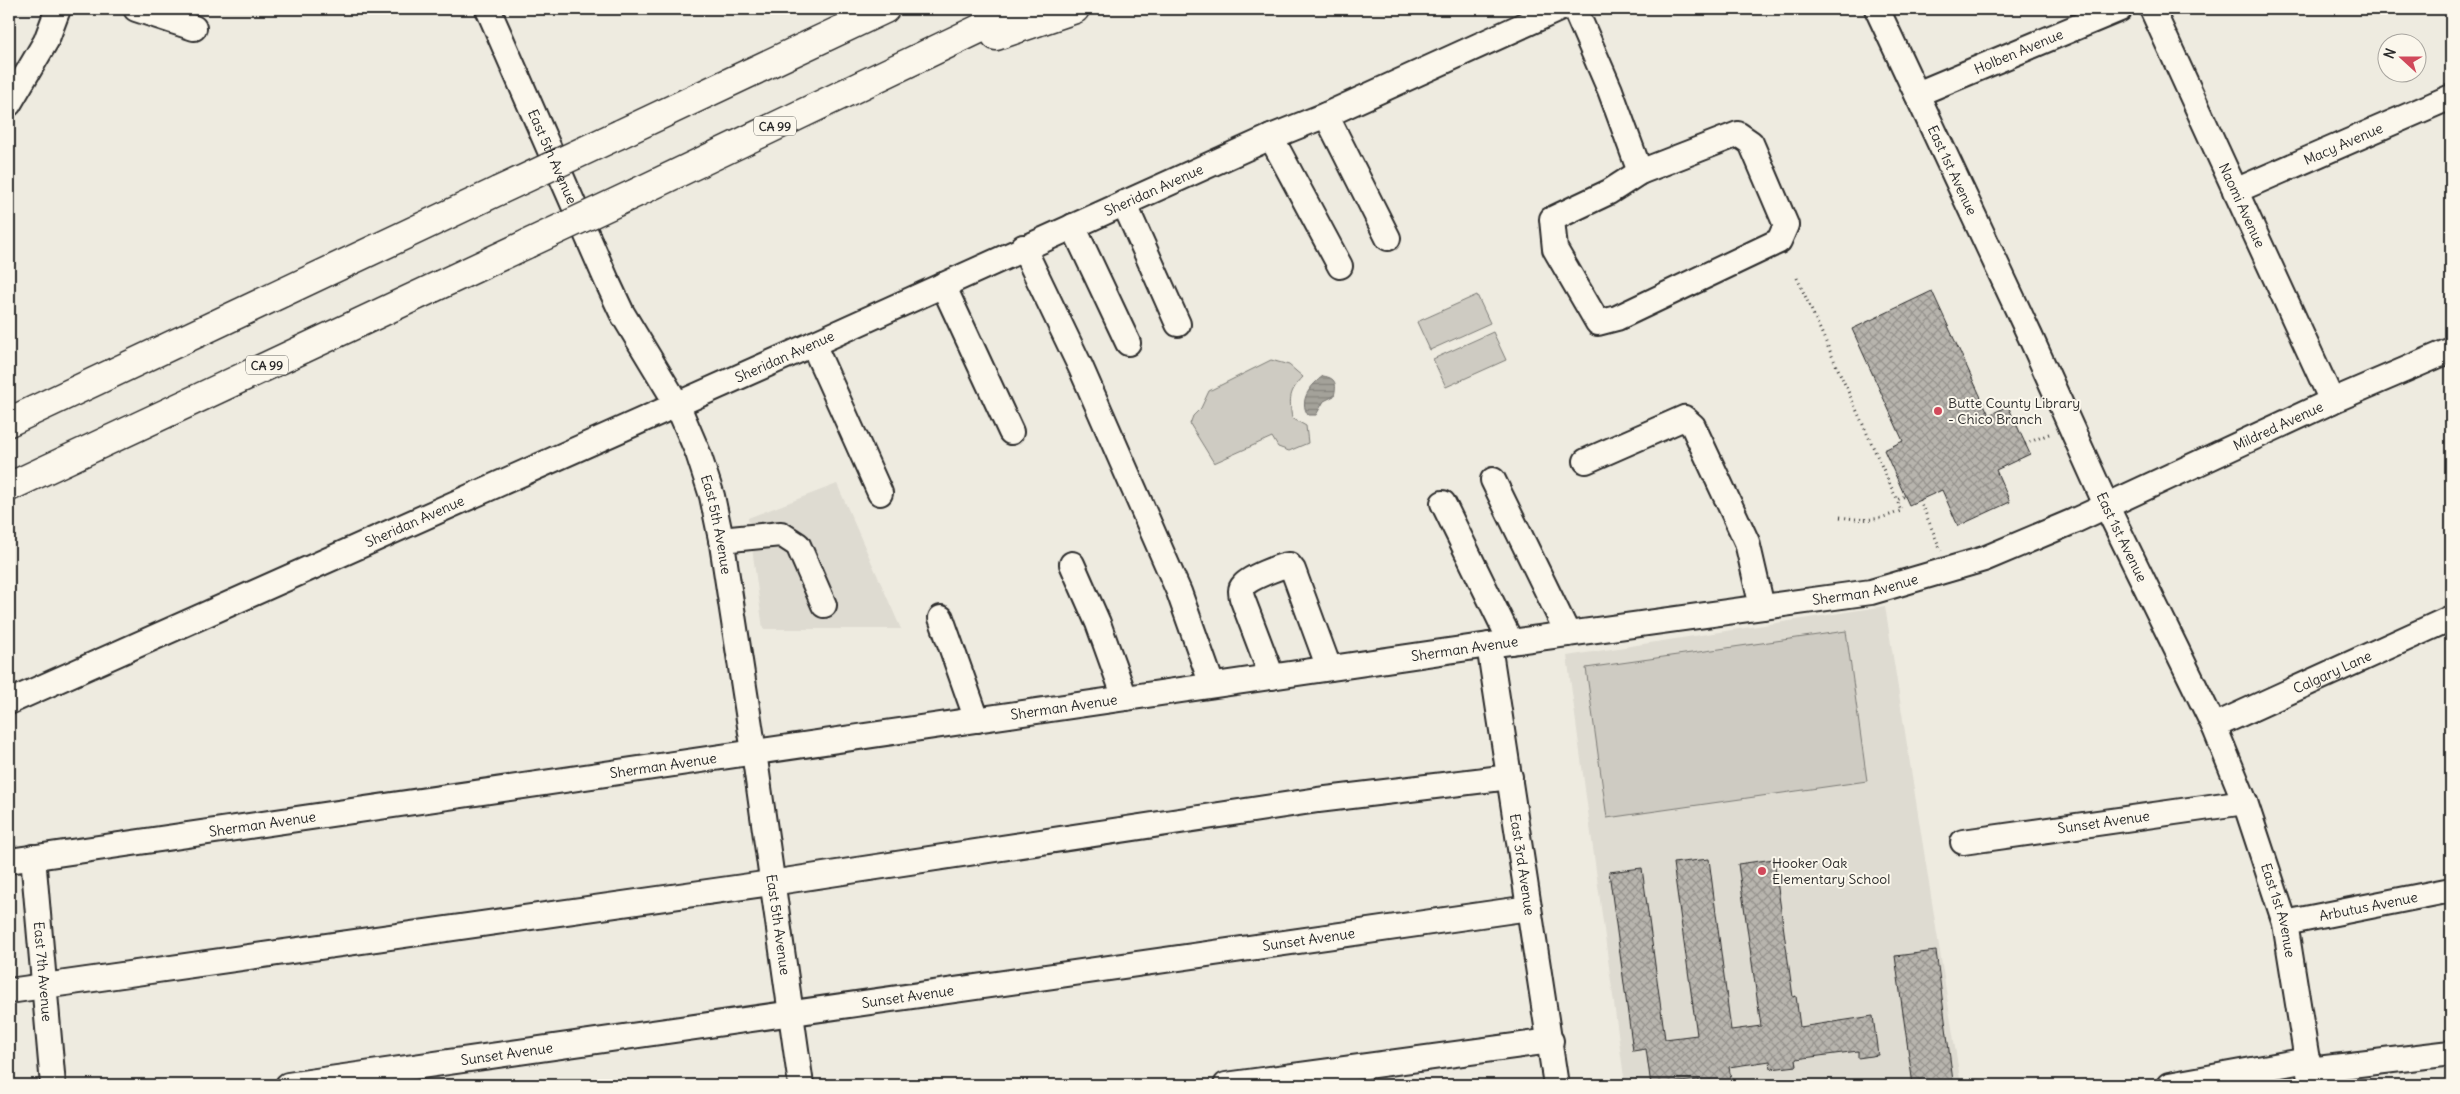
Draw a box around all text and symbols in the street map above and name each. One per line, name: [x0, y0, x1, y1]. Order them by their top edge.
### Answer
street label: Holben Avenue: [1971, 25, 2066, 78]
north arrow: [2378, 32, 2428, 82]
text: N: [2380, 46, 2400, 61]
street label: East 5th Avenue: [524, 106, 581, 207]
road number: CA 99: [754, 116, 796, 136]
street label: Macy Avenue: [2301, 119, 2386, 169]
street label: East 1st Avenue: [1924, 122, 1981, 218]
street label: Sheridan Avenue: [1101, 160, 1206, 220]
street label: Naomi Avenue: [2215, 160, 2269, 250]
street label: Sheridan Avenue: [732, 327, 837, 387]
road number: CA 99: [246, 356, 288, 374]
place label: Butte County Library - Chico Branch: [1948, 394, 2080, 428]
street label: Mildred Avenue: [2230, 397, 2326, 455]
marker: Butte County Library - Chico Branch: [1932, 405, 1944, 417]
street label: East 5th Avenue: [697, 472, 736, 576]
street label: East 1st Avenue: [2093, 489, 2151, 585]
street label: Sheridan Avenue: [362, 491, 467, 551]
street label: Sherman Avenue: [1811, 570, 1920, 609]
street label: Sherman Avenue: [1410, 632, 1519, 665]
street label: Calgary Lane: [2290, 646, 2374, 698]
street label: Sherman Avenue: [1009, 690, 1118, 724]
street label: Sherman Avenue: [608, 749, 718, 782]
street label: Sherman Avenue: [208, 807, 317, 841]
street label: Sunset Avenue: [2056, 807, 2151, 838]
street label: East 3rd Avenue: [1506, 812, 1539, 916]
place label: Hooker Oak Elementary School: [1772, 854, 1890, 888]
street label: East 1st Avenue: [2257, 861, 2299, 959]
marker: Hooker Oak Elementary School: [1756, 865, 1768, 877]
street label: East 5th Avenue: [762, 873, 794, 976]
street label: Arbutus Avenue: [2317, 888, 2419, 925]
street label: East 7th Avenue: [30, 921, 56, 1022]
street label: Sunset Avenue: [1261, 924, 1356, 955]
street label: Sunset Avenue: [860, 981, 955, 1012]
street label: Sunset Avenue: [459, 1038, 554, 1069]

